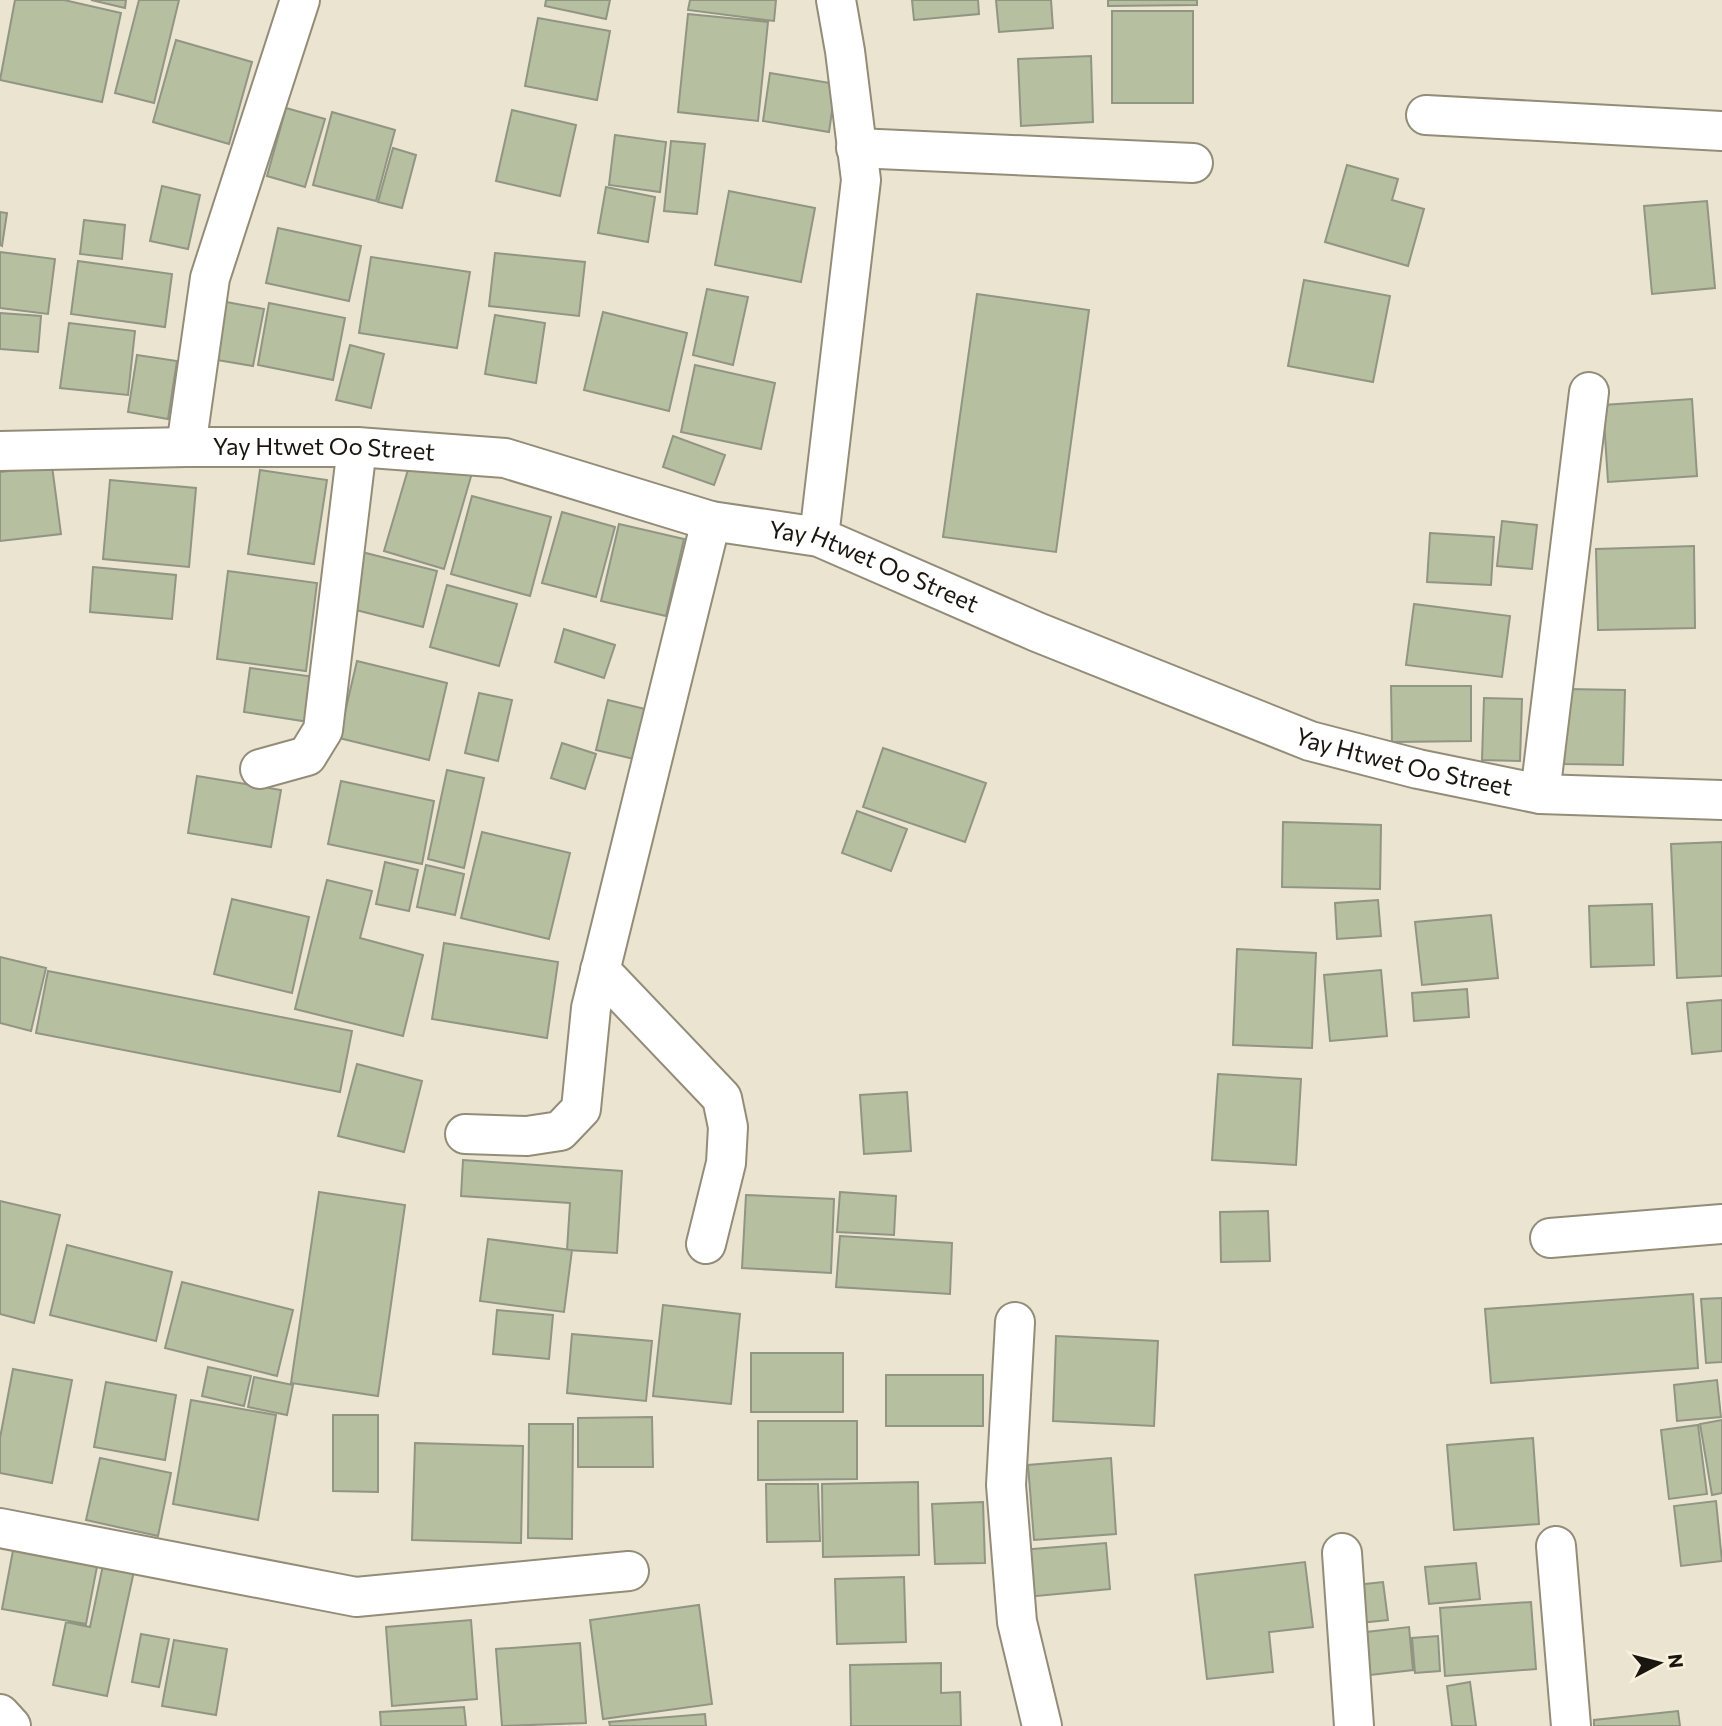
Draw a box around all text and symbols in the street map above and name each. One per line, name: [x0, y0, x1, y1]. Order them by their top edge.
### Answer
street label: Yay Htwet Oo Street: [213, 431, 436, 466]
street label: Yay Htwet Oo Street: [767, 514, 983, 618]
street label: Yay Htwet Oo Street: [1291, 721, 1515, 801]
north arrow: [1624, 1628, 1694, 1698]
text: N: [1664, 1652, 1689, 1669]

